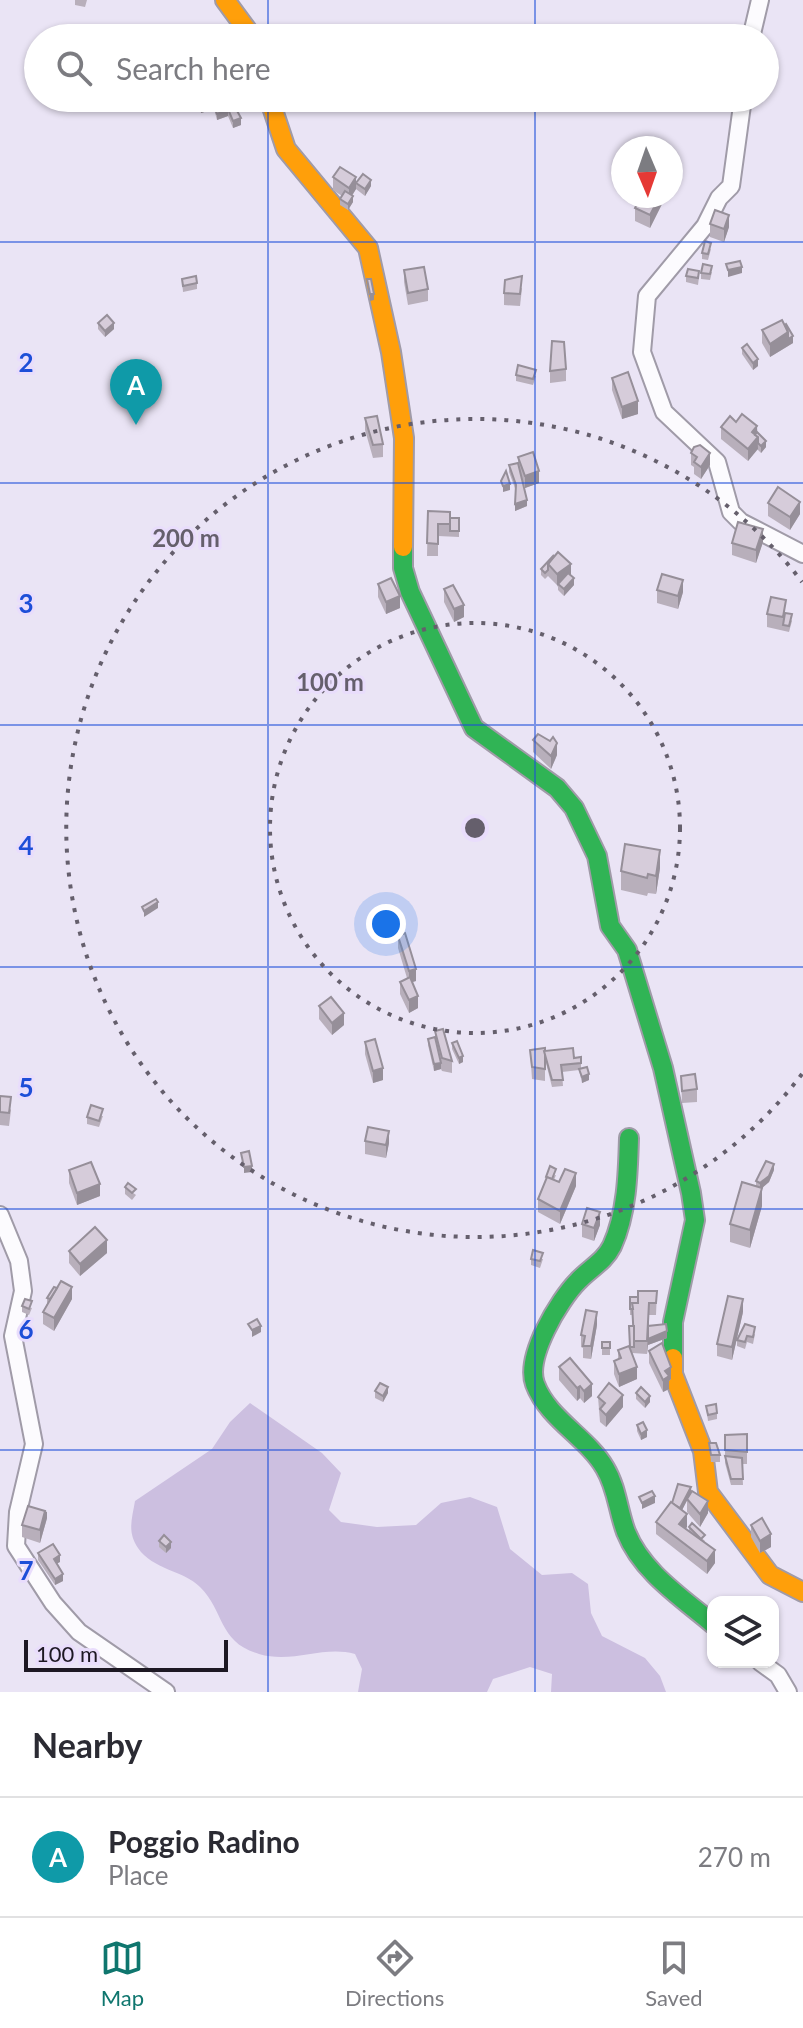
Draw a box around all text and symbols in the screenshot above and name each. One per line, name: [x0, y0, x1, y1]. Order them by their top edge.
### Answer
search box: [24, 24, 779, 112]
icon: search: [52, 46, 96, 90]
text: Search here: [116, 50, 271, 86]
north arrow: [611, 136, 683, 208]
text: 2: [18, 346, 34, 378]
pin: A: [110, 359, 162, 425]
text: 200 m: [152, 523, 220, 552]
text: 3: [18, 587, 34, 619]
text: 100 m: [296, 667, 364, 696]
centre of rings: [461, 814, 489, 842]
text: 4: [18, 829, 34, 861]
your location: [366, 904, 406, 944]
text: 5: [18, 1071, 34, 1103]
text: 6: [18, 1313, 34, 1345]
text: 7: [18, 1554, 34, 1586]
map controls: [707, 1596, 779, 1668]
button: layers: [707, 1596, 779, 1668]
scale bar: [24, 1636, 228, 1672]
text: 100 m: [36, 1640, 98, 1667]
text: Nearby: [32, 1724, 143, 1765]
text: Poggio Radino: [108, 1823, 300, 1859]
text: A: [49, 1841, 67, 1873]
text: 270 m: [698, 1841, 771, 1873]
text: Place: [108, 1859, 169, 1891]
tab: Map: [100, 1936, 144, 2011]
tab: Directions: [345, 1936, 444, 2011]
tab: Saved: [645, 1936, 703, 2011]

